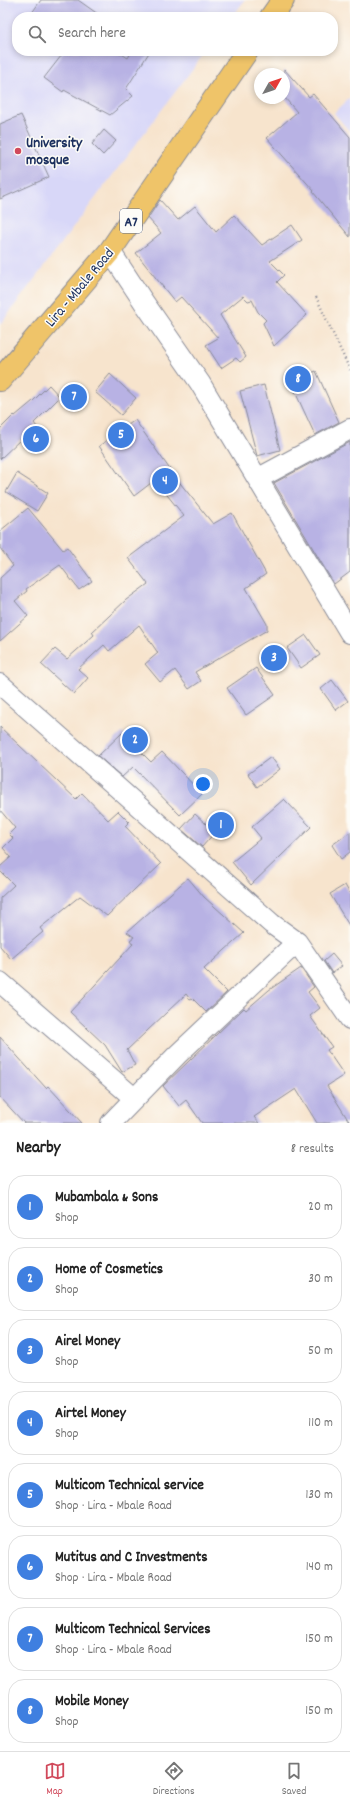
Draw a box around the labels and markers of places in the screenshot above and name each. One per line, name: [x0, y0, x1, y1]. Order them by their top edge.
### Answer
place label: University mosque: [26, 133, 83, 172]
marker: University mosque: [13, 146, 23, 156]
pin: 8: [285, 364, 311, 394]
pin: 7: [61, 382, 87, 412]
pin: 5: [108, 420, 134, 450]
pin: 6: [23, 424, 49, 454]
pin: 4: [152, 466, 178, 496]
pin: 3: [261, 643, 287, 673]
pin: 2: [122, 725, 148, 755]
pin: 1: [208, 810, 234, 840]

